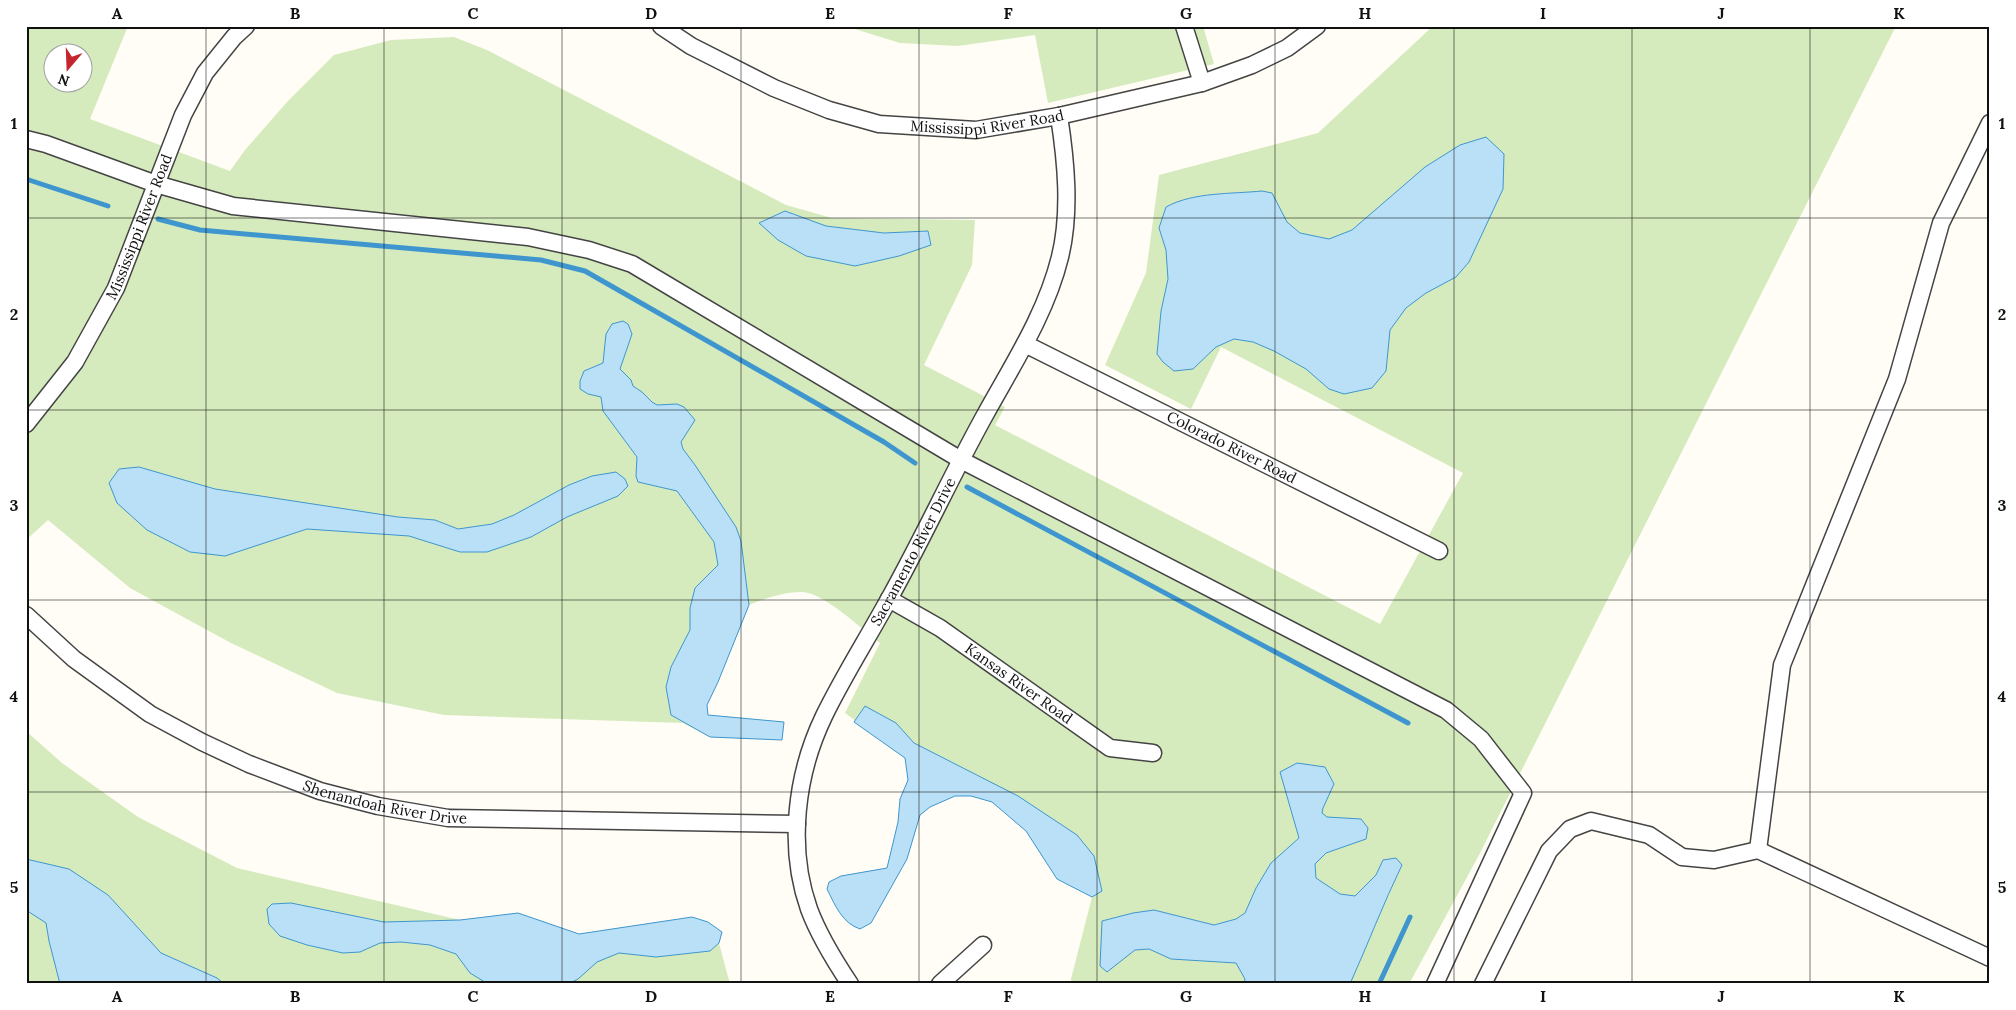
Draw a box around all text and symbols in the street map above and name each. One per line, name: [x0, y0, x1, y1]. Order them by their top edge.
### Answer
text: A: [112, 3, 123, 23]
text: B: [290, 3, 301, 23]
text: C: [467, 3, 479, 23]
text: D: [645, 3, 657, 23]
text: E: [825, 3, 835, 23]
text: F: [1003, 3, 1013, 23]
text: G: [1180, 3, 1192, 23]
text: H: [1359, 3, 1372, 23]
text: I: [1540, 3, 1546, 23]
text: J: [1717, 3, 1725, 23]
text: K: [1893, 3, 1905, 23]
north arrow: [42, 42, 92, 92]
text: N: [56, 70, 72, 91]
street label: Mississippi River Road: [910, 105, 1066, 139]
text: 1: [11, 113, 17, 133]
text: 1: [1999, 113, 2005, 133]
street label: Mississippi River Road: [101, 151, 176, 303]
text: 2: [10, 304, 18, 324]
text: 2: [1998, 304, 2006, 324]
street label: Colorado River Road: [1164, 406, 1300, 487]
street label: Sacramento River Drive: [866, 474, 959, 629]
text: 3: [10, 495, 19, 515]
text: 3: [1998, 495, 2007, 515]
street label: Kansas River Road: [962, 639, 1076, 728]
text: 4: [10, 686, 19, 706]
text: 4: [1998, 686, 2007, 706]
street label: Shenandoah River Drive: [300, 775, 467, 827]
text: 5: [10, 877, 19, 897]
text: 5: [1998, 877, 2007, 897]
text: A: [112, 986, 123, 1006]
text: B: [290, 986, 301, 1006]
text: C: [467, 986, 479, 1006]
text: D: [645, 986, 657, 1006]
text: E: [825, 986, 835, 1006]
text: F: [1003, 986, 1013, 1006]
text: G: [1180, 986, 1192, 1006]
text: H: [1359, 986, 1372, 1006]
text: I: [1540, 986, 1546, 1006]
text: J: [1717, 986, 1725, 1006]
text: K: [1893, 986, 1905, 1006]

